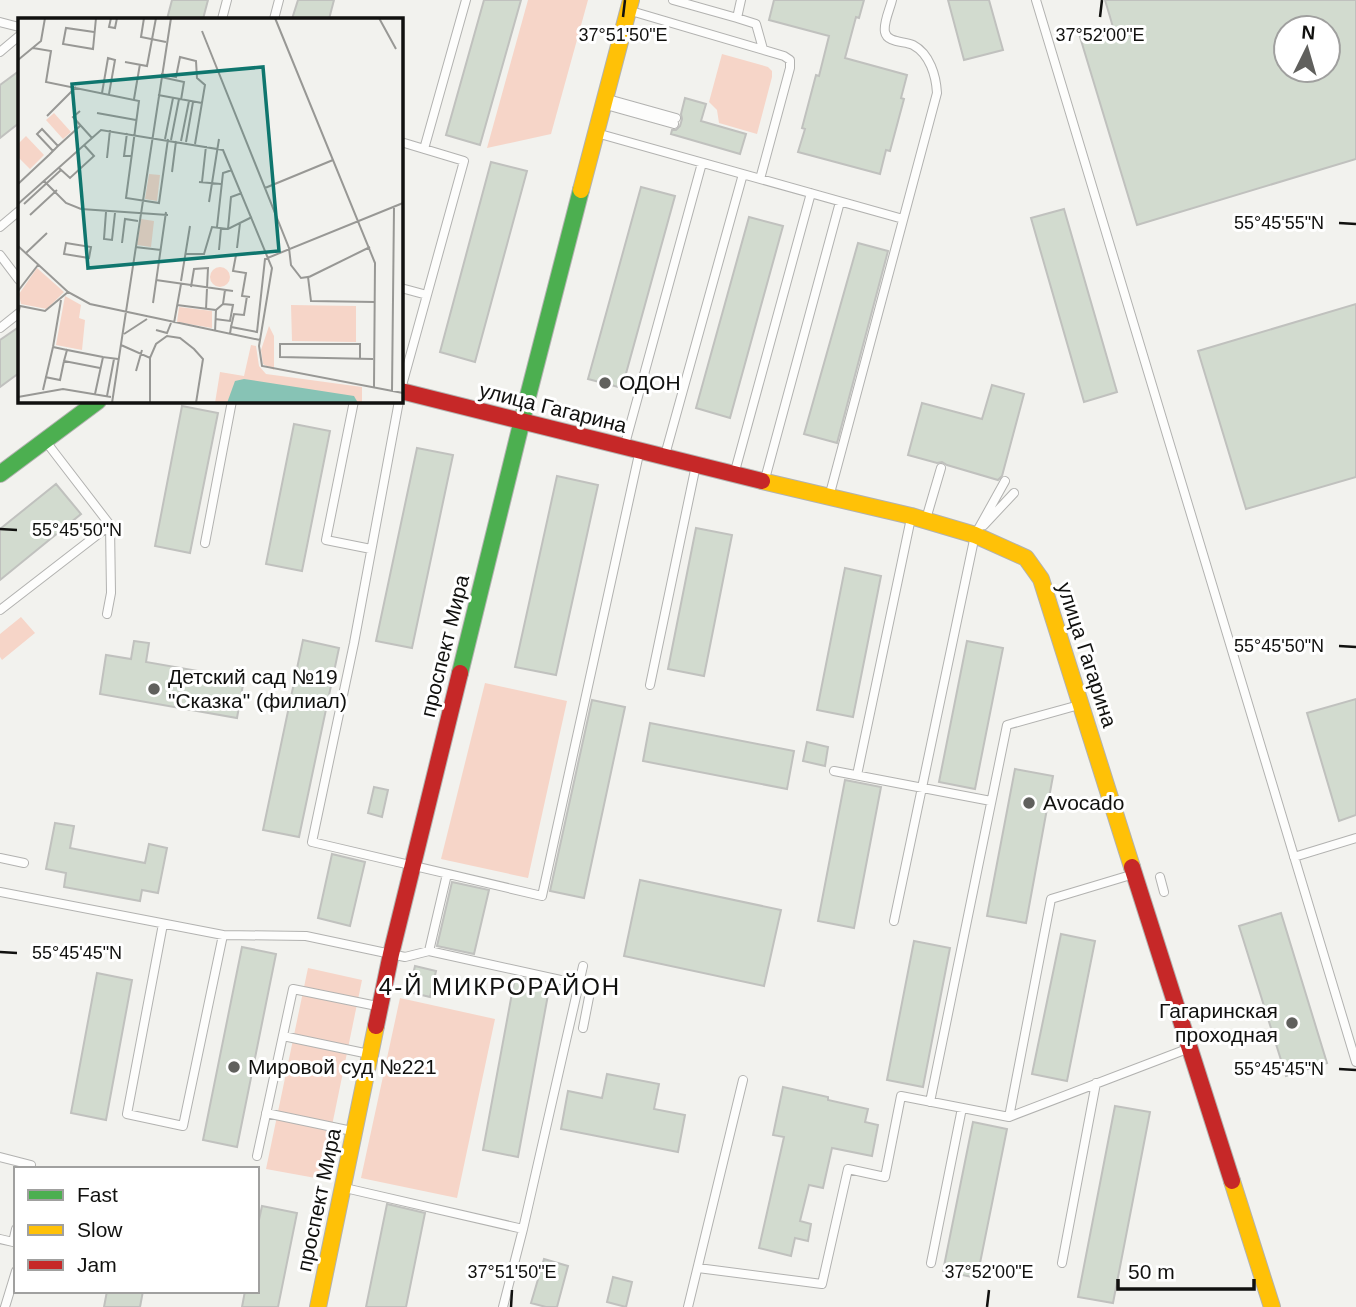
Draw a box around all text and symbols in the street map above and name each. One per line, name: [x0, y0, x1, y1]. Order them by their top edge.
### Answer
north arrow: [1272, 14, 1342, 84]
inset map: [18, 18, 402, 402]
text: N: [1301, 22, 1316, 44]
text: 37°51'50"E: [578, 25, 668, 45]
text: 37°52'00"E: [1055, 25, 1145, 45]
text: 55°45'55"N: [1234, 213, 1324, 233]
place label: ОДОН: [619, 371, 681, 394]
marker: ОДОН: [597, 375, 613, 391]
street label: улица Гагарина: [477, 378, 629, 437]
text: 55°45'50"N: [32, 520, 122, 540]
street label: проспект Мира: [416, 572, 473, 719]
street label: улица Гагарина: [1053, 579, 1122, 731]
text: 55°45'50"N: [1234, 636, 1324, 656]
place label: Детский сад №19 "Сказка" (филиал): [168, 665, 347, 712]
marker: Детский сад №19 "Сказка" (филиал): [146, 681, 162, 697]
place label: Avocado: [1043, 791, 1124, 814]
marker: Avocado: [1021, 795, 1037, 811]
text: 55°45'45"N: [32, 943, 122, 963]
district label: 4-Й МИКРОРАЙОН: [379, 973, 621, 1000]
place label: Гагаринская проходная: [1159, 999, 1278, 1046]
marker: Гагаринская проходная: [1284, 1015, 1300, 1031]
place label: Мировой суд №221: [248, 1055, 437, 1078]
marker: Мировой суд №221: [226, 1059, 242, 1075]
text: 55°45'45"N: [1234, 1059, 1324, 1079]
street label: проспект Мира: [292, 1126, 345, 1274]
legend: [14, 1167, 259, 1293]
text: Fast: [77, 1183, 118, 1206]
text: Slow: [77, 1218, 123, 1241]
scale bar: [1118, 1248, 1254, 1292]
text: Jam: [77, 1253, 117, 1276]
text: 50 m: [1128, 1260, 1175, 1283]
text: 37°51'50"E: [467, 1262, 557, 1282]
text: 37°52'00"E: [944, 1262, 1034, 1282]

